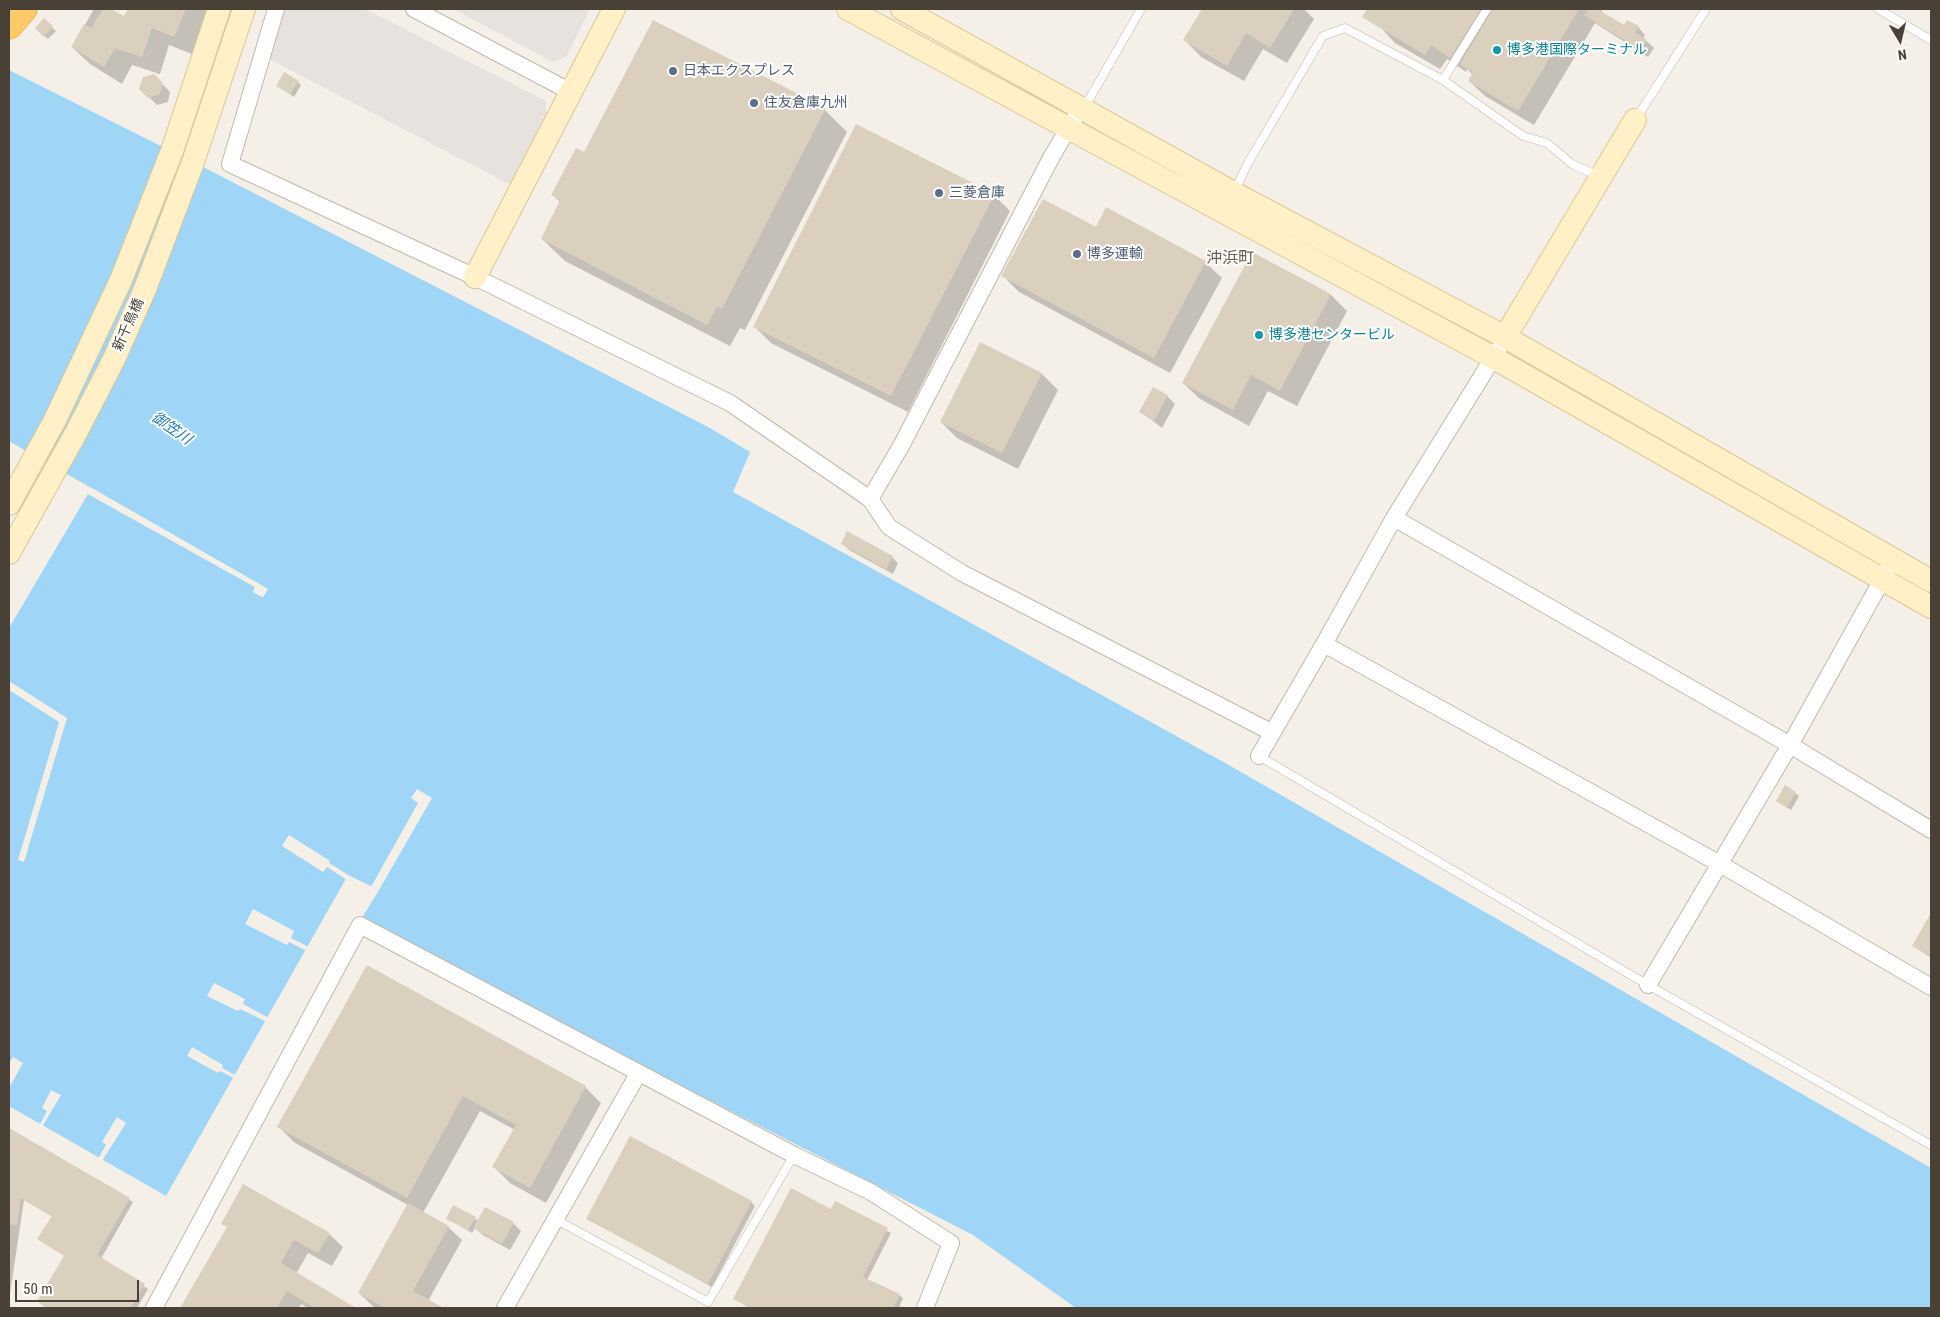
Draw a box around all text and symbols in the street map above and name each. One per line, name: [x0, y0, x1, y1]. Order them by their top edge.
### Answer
north arrow: [1875, 15, 1925, 65]
place label: 博多港国際ターミナル: [1507, 42, 1647, 58]
marker: 博多港国際ターミナル: [1491, 44, 1503, 56]
text: N: [1897, 46, 1908, 63]
place label: 日本エクスプレス: [683, 63, 795, 79]
marker: 日本エクスプレス: [667, 65, 679, 77]
place label: 住友倉庫九州: [764, 95, 848, 111]
marker: 住友倉庫九州: [748, 97, 760, 109]
place label: 三菱倉庫: [949, 185, 1005, 201]
marker: 三菱倉庫: [933, 187, 945, 199]
place label: 博多運輸: [1087, 246, 1143, 262]
marker: 博多運輸: [1071, 248, 1083, 260]
district label: 沖浜町: [1206, 249, 1254, 269]
street label: 新千鳥橋: [110, 296, 148, 354]
place label: 博多港センタービル: [1269, 327, 1395, 343]
marker: 博多港センタービル: [1253, 329, 1265, 341]
water label: 御笠川: [147, 409, 195, 449]
scale bar: [18, 1270, 141, 1302]
text: 50 m: [23, 1280, 53, 1298]

